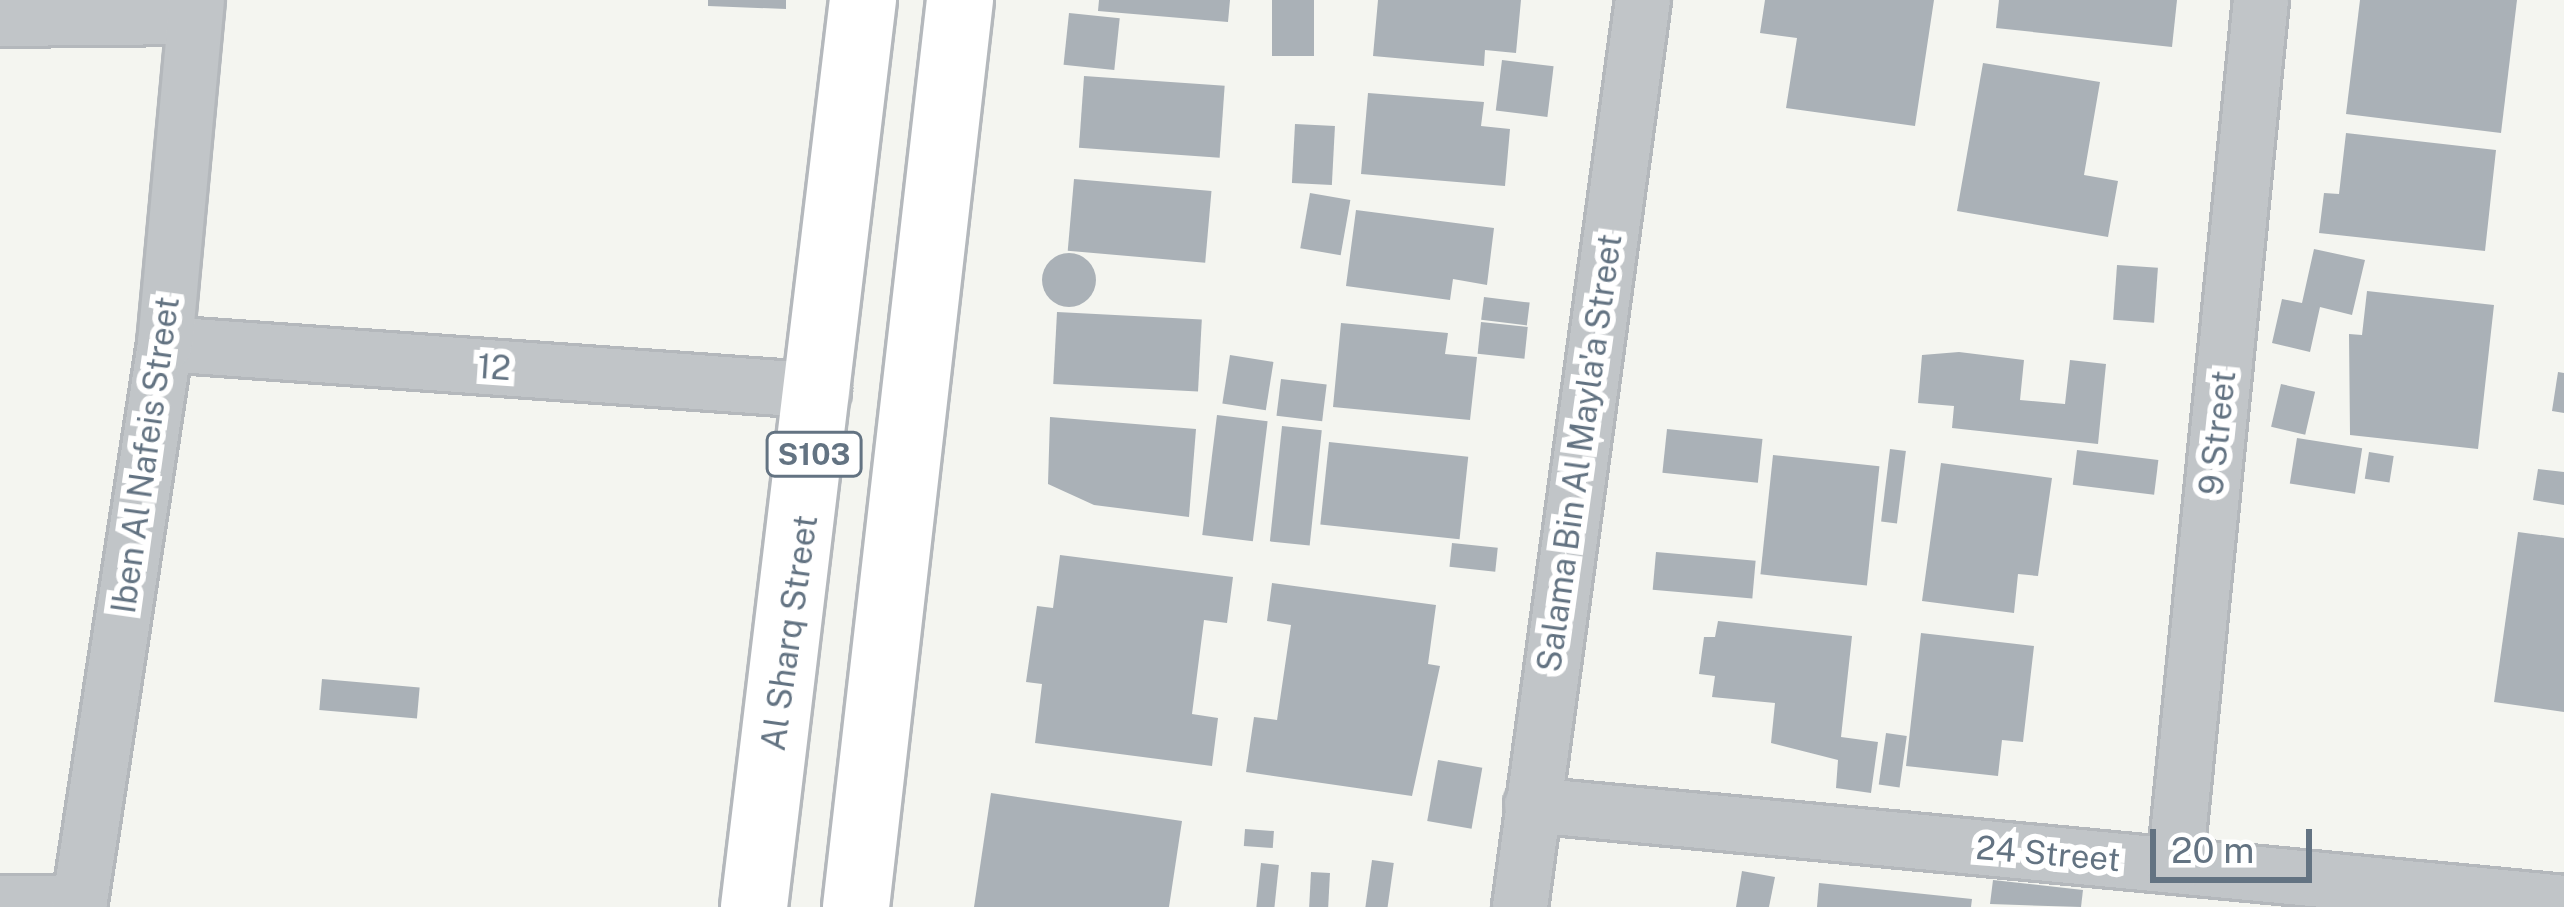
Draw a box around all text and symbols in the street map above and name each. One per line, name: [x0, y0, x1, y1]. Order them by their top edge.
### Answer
street label: Salama Bin Al Mayla'a Street: [1530, 231, 1630, 675]
street label: Iben Al Nafeis Street: [104, 294, 188, 616]
street label: 12: [476, 347, 512, 389]
street label: 9 Street: [2192, 369, 2244, 497]
road number: S103: [763, 430, 865, 478]
street label: Al Sharq Street: [754, 513, 826, 753]
scale bar: [2156, 805, 2318, 879]
street label: 24 Street: [1974, 828, 2122, 880]
text: 20 m: [2171, 829, 2254, 871]

